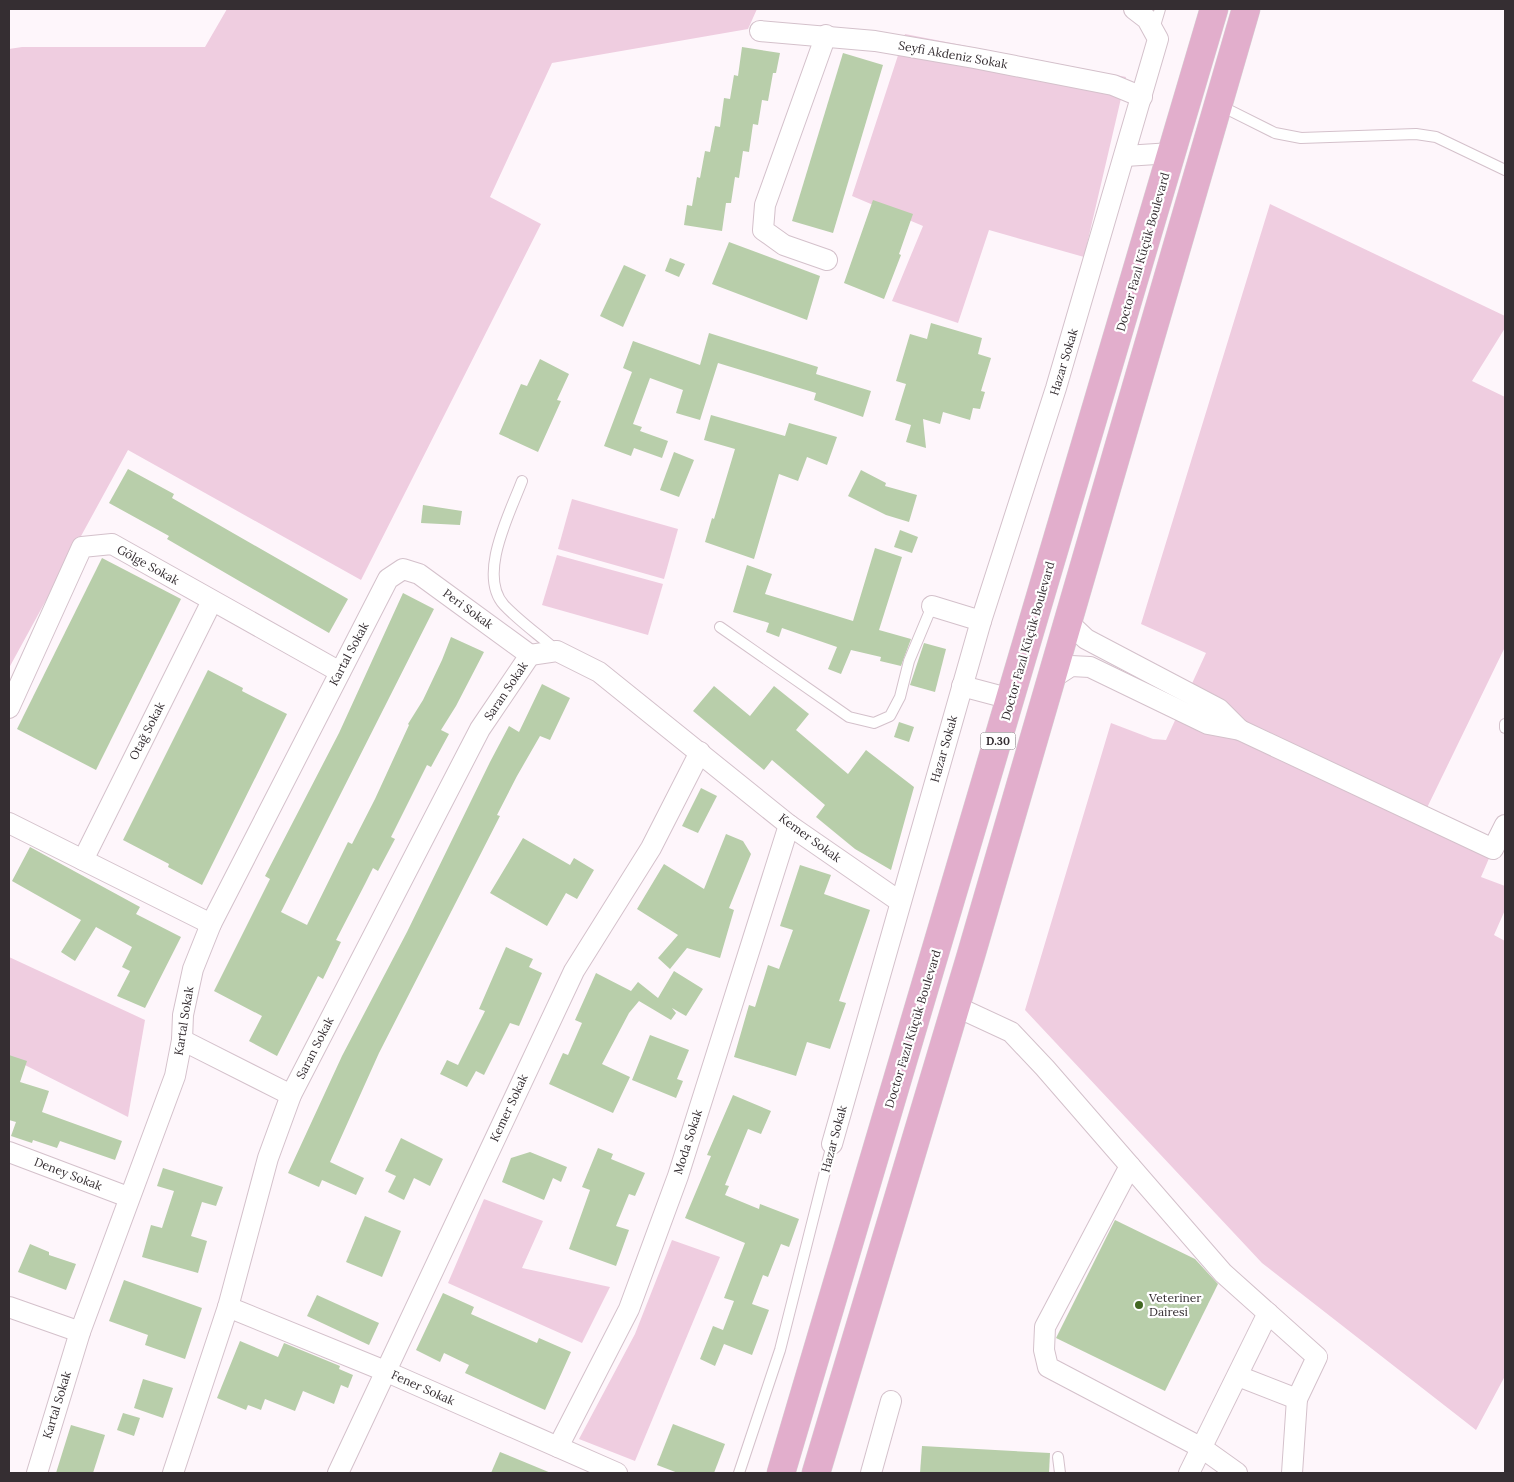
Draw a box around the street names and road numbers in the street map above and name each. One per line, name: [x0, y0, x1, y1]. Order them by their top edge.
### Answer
street label: Seyfi Akdeniz Sokak: [897, 38, 1009, 72]
street label: Doctor Fazıl Küçük Boulevard: [1113, 171, 1172, 333]
street label: Hazar Sokak: [1046, 326, 1081, 397]
street label: Gölge Sokak: [115, 541, 182, 588]
street label: Doctor Fazıl Küçük Boulevard: [998, 560, 1057, 722]
street label: Peri Sokak: [440, 585, 497, 632]
street label: Kartal Sokak: [326, 619, 372, 688]
street label: Saran Sokak: [480, 658, 531, 723]
street label: Otağ Sokak: [126, 699, 168, 762]
street label: Hazar Sokak: [927, 713, 960, 784]
road number: D.30: [980, 732, 1016, 749]
street label: Kemer Sokak: [776, 810, 845, 865]
street label: Doctor Fazıl Küçük Boulevard: [881, 948, 944, 1110]
street label: Kartal Sokak: [171, 985, 196, 1057]
street label: Saran Sokak: [293, 1014, 337, 1081]
street label: Kemer Sokak: [486, 1071, 531, 1144]
street label: Hazar Sokak: [817, 1103, 850, 1174]
street label: Moda Sokak: [670, 1107, 705, 1176]
street label: Deney Sokak: [32, 1154, 105, 1194]
street label: Fener Sokak: [389, 1367, 458, 1408]
street label: Kartal Sokak: [39, 1369, 74, 1440]

